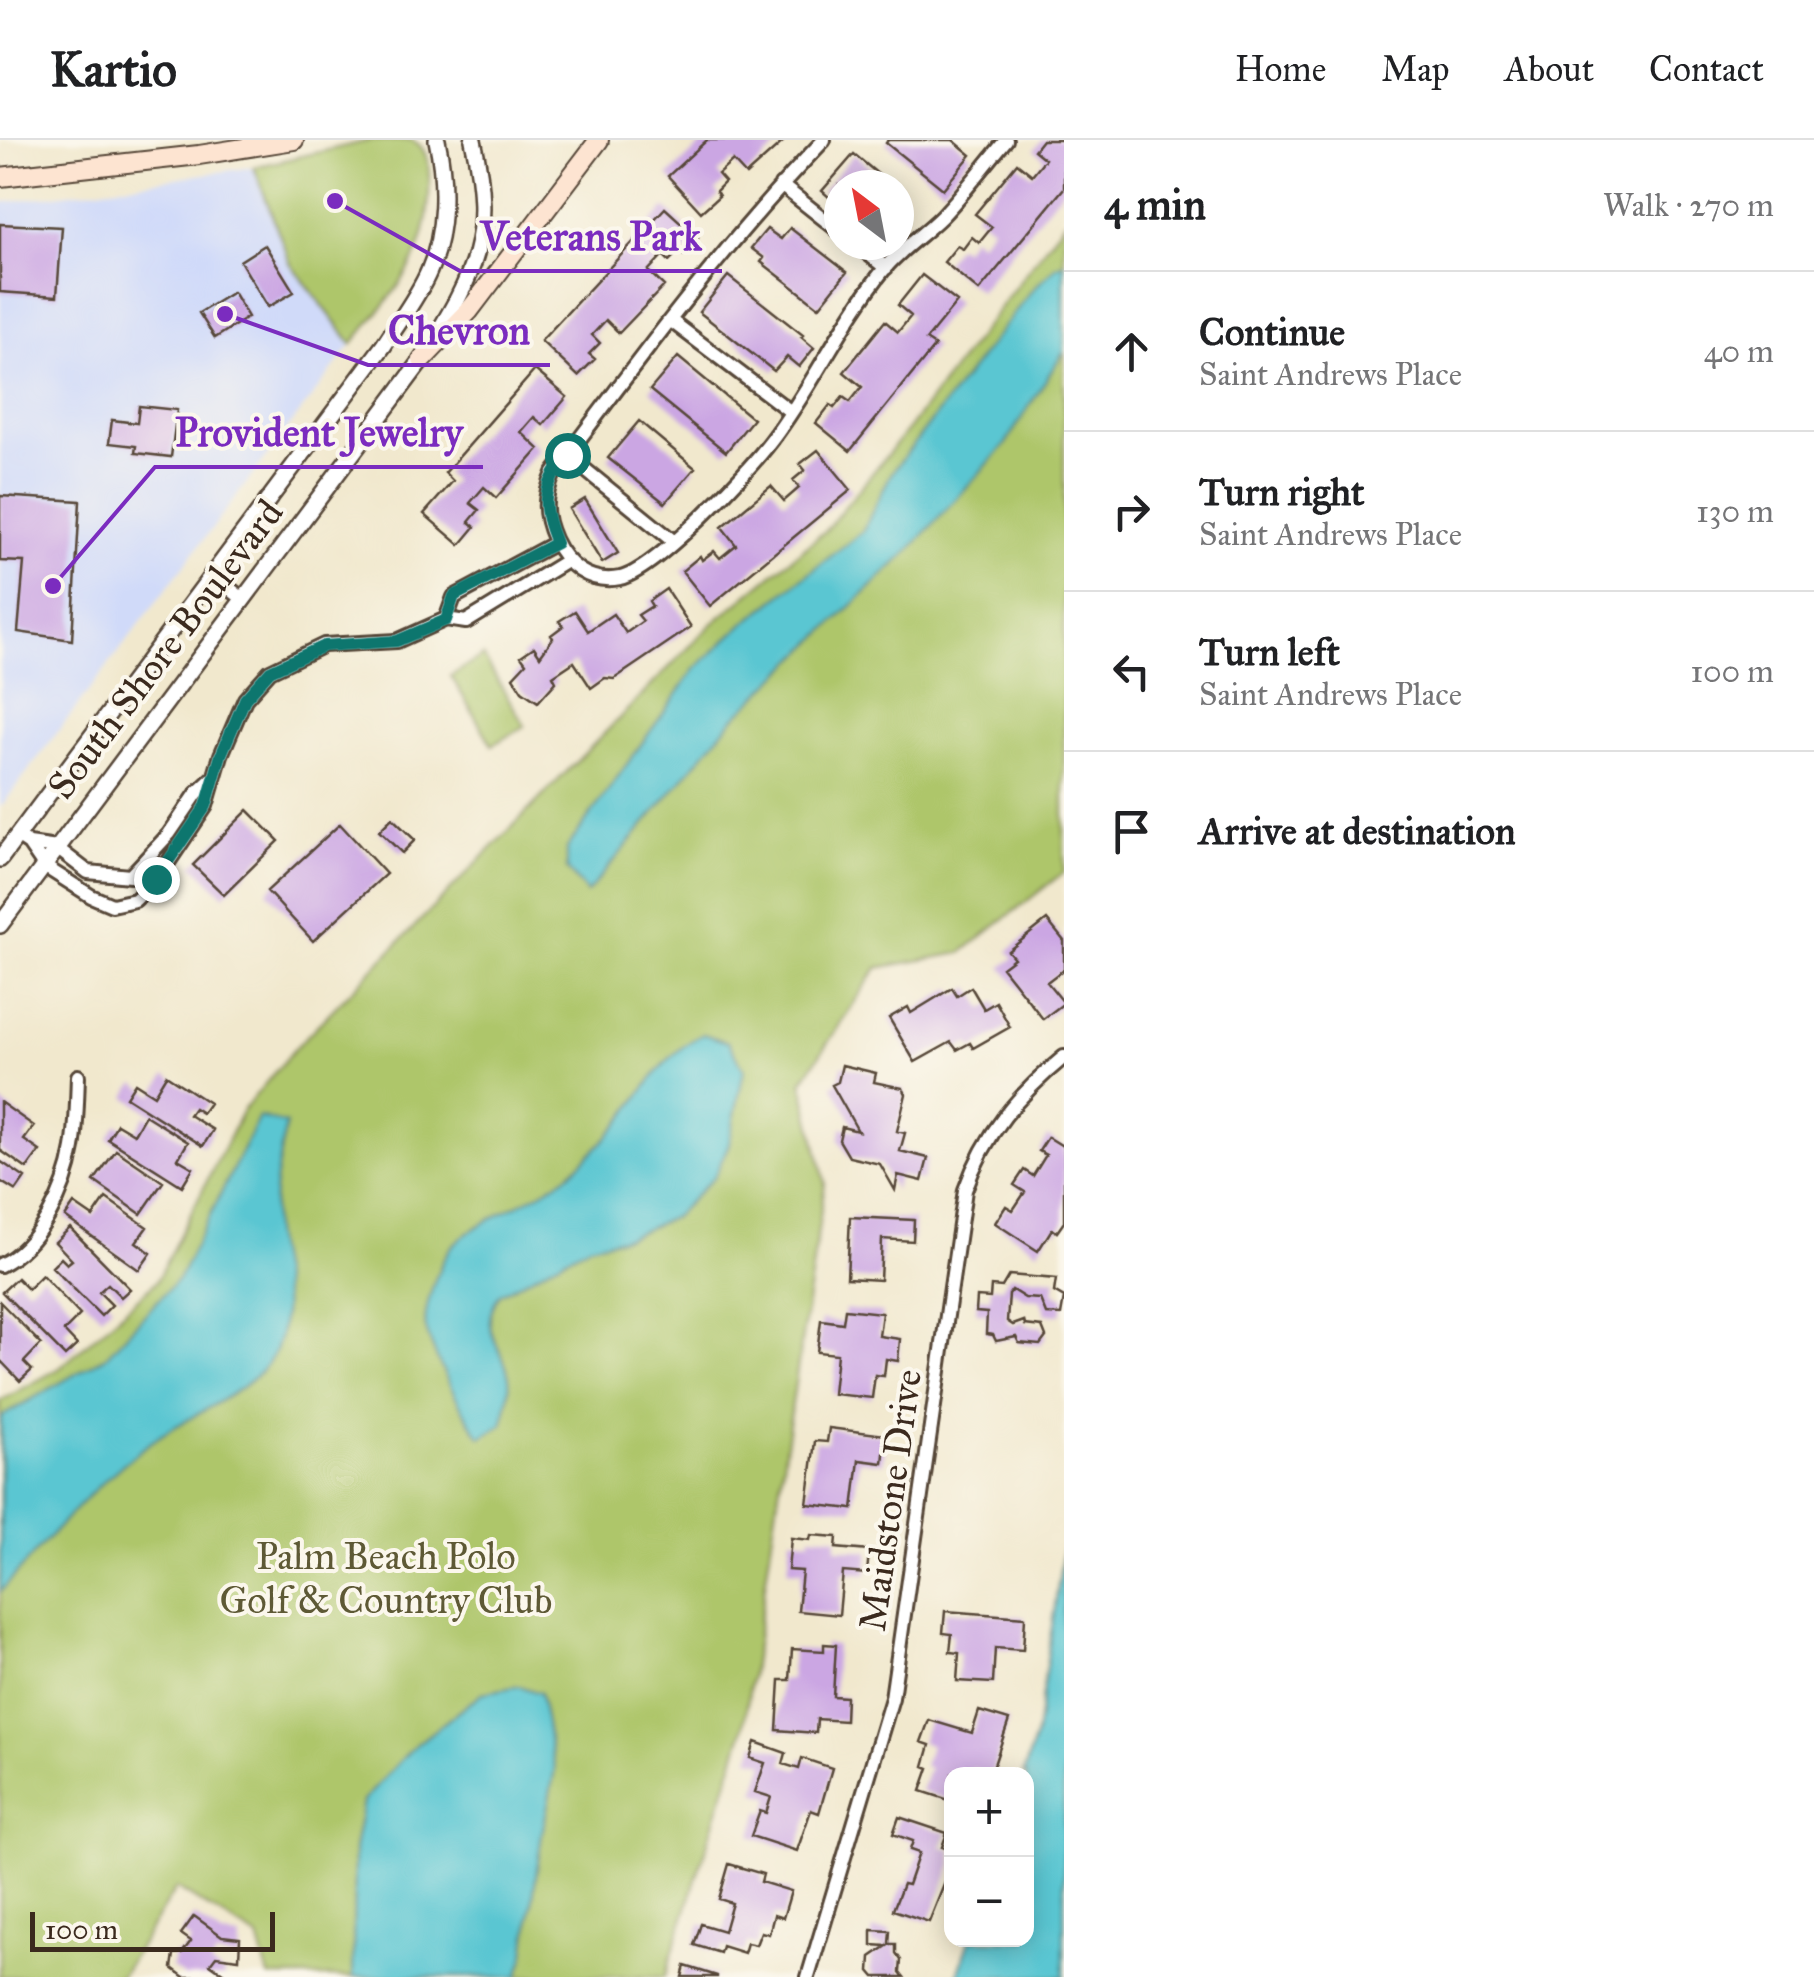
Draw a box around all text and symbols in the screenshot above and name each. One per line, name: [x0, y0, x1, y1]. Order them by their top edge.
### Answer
text: Kartio: [50, 40, 177, 99]
text: Home: [1235, 48, 1326, 91]
text: Map: [1381, 48, 1450, 91]
text: About: [1505, 48, 1594, 91]
text: Contact: [1649, 48, 1764, 91]
north arrow: [824, 170, 914, 260]
text: 4 min: [1104, 179, 1206, 231]
text: Walk · 270 m: [1603, 186, 1774, 225]
callout: Veterans Park: [460, 201, 722, 271]
text: Veterans Park: [479, 212, 703, 261]
callout: Chevron: [368, 295, 550, 365]
text: Chevron: [388, 306, 530, 355]
text: Continue: [1199, 309, 1345, 355]
icon: ahead: [1104, 324, 1159, 379]
text: 40 m: [1704, 332, 1774, 371]
text: Saint Andrews Place: [1199, 355, 1462, 394]
callout: Provident Jewelry: [155, 397, 483, 467]
text: Provident Jewelry: [175, 408, 464, 457]
route start: [545, 433, 591, 479]
text: Turn right: [1199, 469, 1365, 515]
icon: right: [1104, 484, 1159, 539]
street label: South Shore Boulevard: [38, 490, 292, 808]
text: 130 m: [1696, 492, 1774, 531]
text: Saint Andrews Place: [1199, 515, 1462, 554]
text: Turn left: [1199, 629, 1340, 675]
icon: left: [1104, 644, 1159, 699]
text: 100 m: [1690, 652, 1774, 691]
text: Saint Andrews Place: [1199, 675, 1462, 714]
icon: arrive: [1104, 804, 1159, 859]
text: Arrive at destination: [1199, 808, 1516, 854]
route end: [134, 857, 180, 903]
street label: Maidstone Drive: [849, 1366, 931, 1634]
park label: Palm Beach Polo Golf & Country Club: [219, 1533, 553, 1623]
map controls: [944, 1767, 1034, 1947]
button: +: [944, 1767, 1034, 1857]
button: −: [944, 1857, 1034, 1947]
scale bar: [30, 1907, 275, 1952]
text: 100 m: [45, 1912, 118, 1947]

